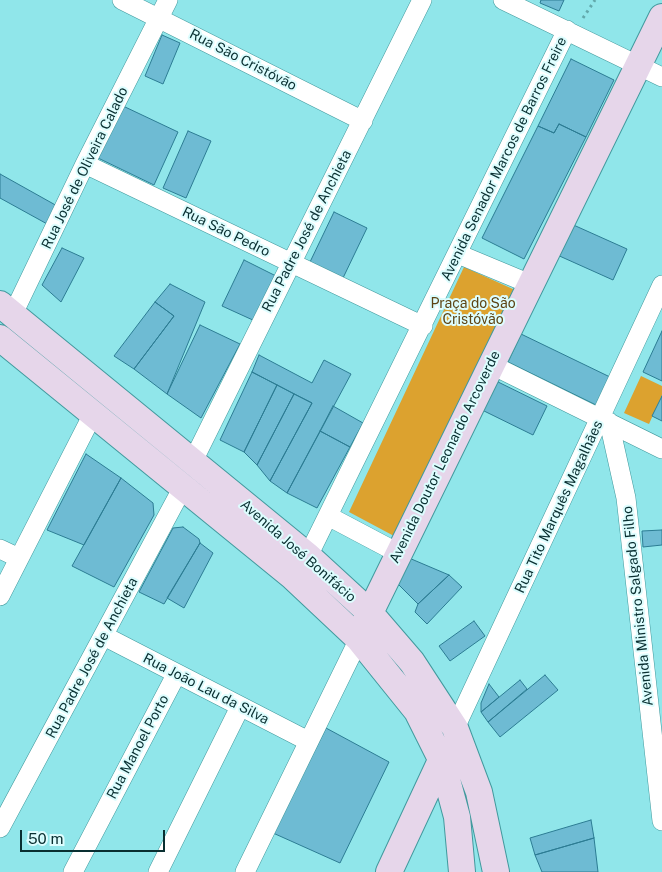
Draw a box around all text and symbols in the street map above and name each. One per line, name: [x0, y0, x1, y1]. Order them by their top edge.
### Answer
street label: Rua São Cristóvão: [187, 26, 299, 94]
street label: Avenida Senador Marcos de Barros Freire: [437, 34, 571, 284]
street label: Rua José de Oliveira Calado: [38, 84, 132, 252]
street label: Rua Padre José de Anchieta: [259, 147, 355, 315]
street label: Rua São Pedro: [179, 204, 273, 260]
park label: Praça do São Cristóvão: [430, 296, 516, 328]
street label: Avenida Doutor Leonardo Arcoverde: [386, 348, 504, 566]
street label: Rua Tito Marquês Magalhães: [512, 418, 606, 596]
street label: Avenida José Bonifácio: [237, 496, 359, 606]
street label: Avenida Ministro Salgado Filho: [619, 505, 657, 707]
street label: Rua Padre José de Anchieta: [42, 575, 142, 741]
street label: Rua João Lau da Silva: [140, 650, 272, 728]
street label: Rua Manoel Porto: [103, 692, 173, 802]
scale bar: [22, 820, 168, 852]
text: 50 m: [28, 830, 63, 847]

